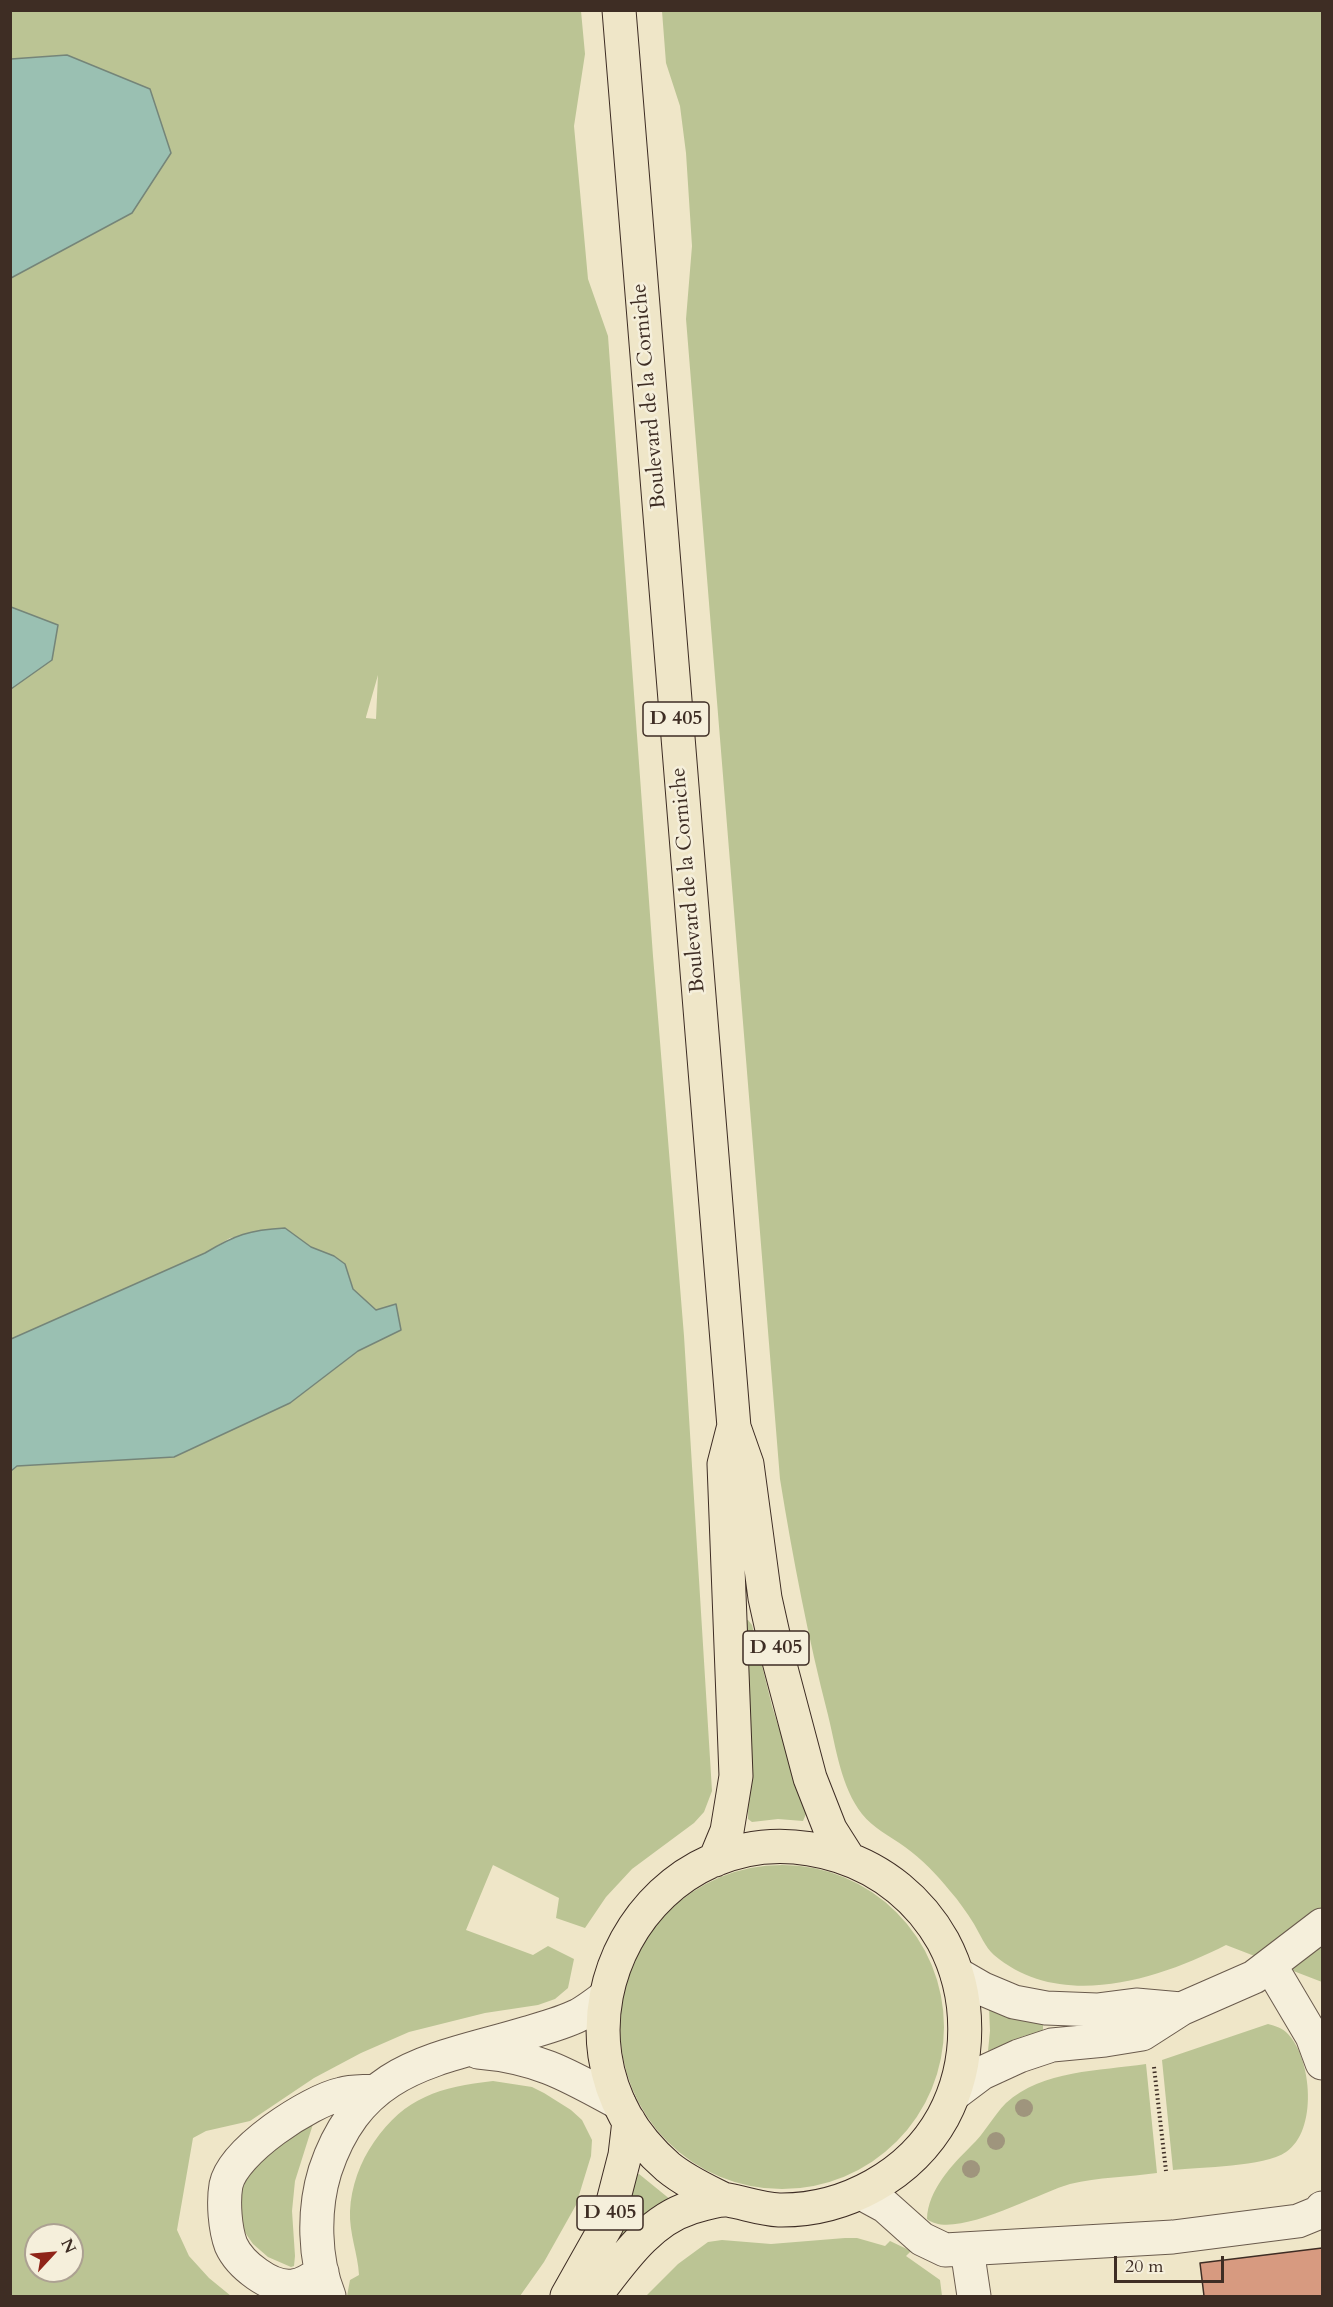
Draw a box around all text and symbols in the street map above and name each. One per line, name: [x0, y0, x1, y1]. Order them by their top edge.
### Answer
street label: Boulevard de la Corniche: [628, 282, 672, 510]
road number: D 405: [643, 702, 709, 736]
street label: Boulevard de la Corniche: [667, 766, 711, 994]
road number: D 405: [743, 1631, 809, 1665]
road number: D 405: [577, 2196, 643, 2230]
north arrow: [24, 2223, 84, 2283]
text: N: [55, 2235, 81, 2257]
scale bar: [1117, 2244, 1226, 2282]
text: 20 m: [1125, 2254, 1164, 2279]

